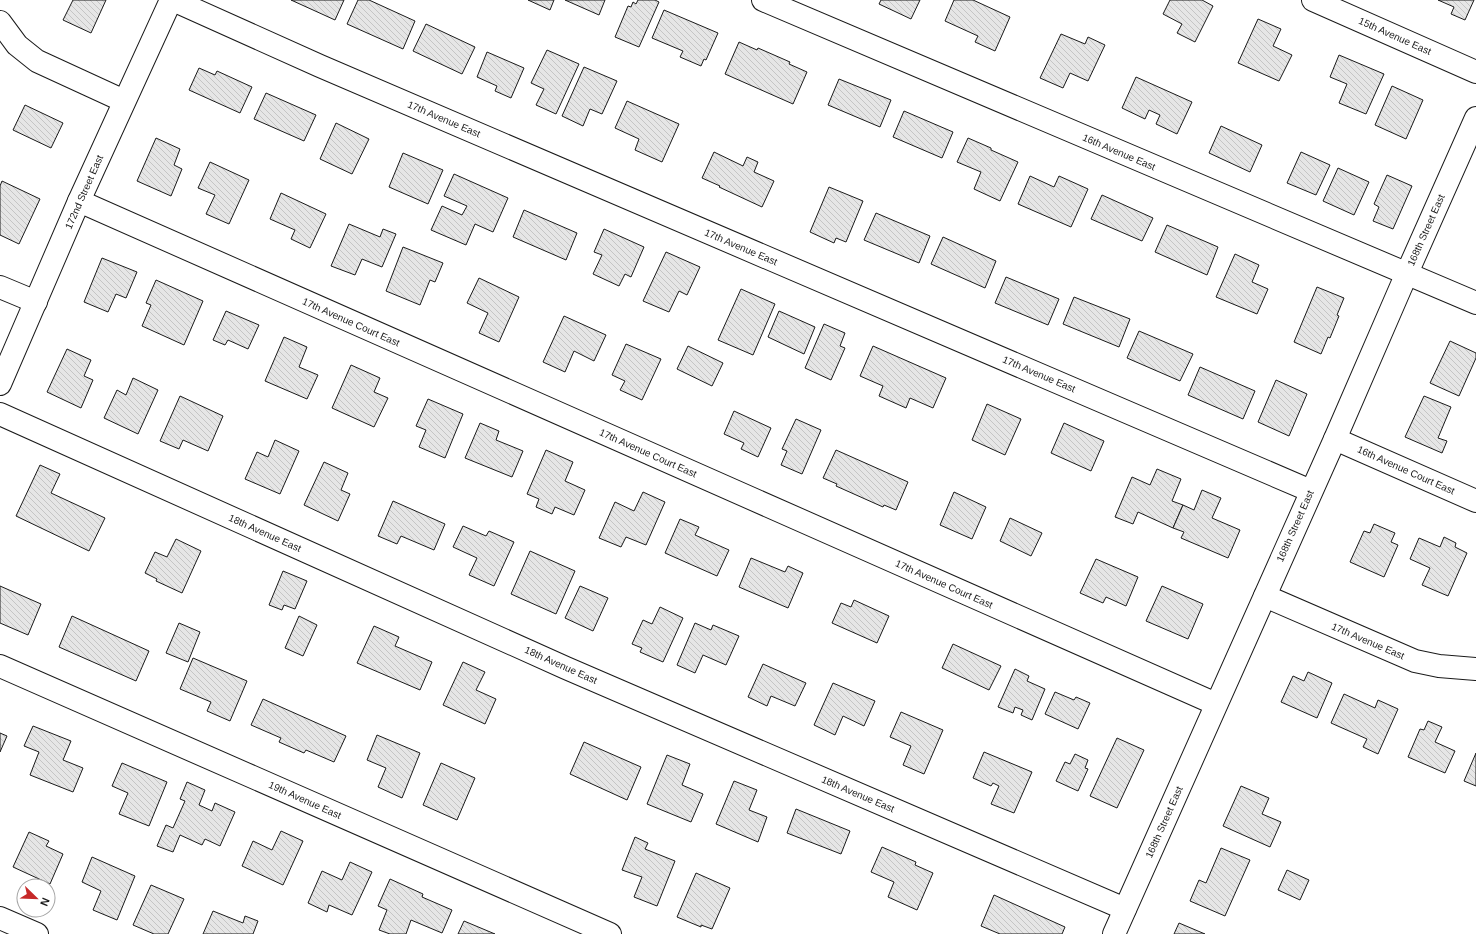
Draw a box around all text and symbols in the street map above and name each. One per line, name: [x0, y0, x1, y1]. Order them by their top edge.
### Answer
street label: 15th Avenue East: [1357, 15, 1433, 57]
street label: 17th Avenue East: [406, 99, 482, 139]
street label: 16th Avenue East: [1081, 132, 1157, 172]
street label: 172nd Street East: [63, 153, 105, 231]
street label: 168th Street East: [1405, 192, 1447, 268]
street label: 17th Avenue East: [703, 227, 779, 267]
street label: 17th Avenue Court East: [301, 296, 402, 349]
street label: 17th Avenue East: [1001, 354, 1077, 394]
street label: 17th Avenue Court East: [598, 427, 699, 480]
street label: 16th Avenue Court East: [1356, 444, 1457, 497]
street label: 168th Street East: [1274, 488, 1316, 564]
street label: 18th Avenue East: [227, 512, 303, 554]
street label: 17th Avenue Court East: [894, 558, 995, 611]
street label: 17th Avenue East: [1330, 621, 1406, 661]
street label: 18th Avenue East: [523, 644, 599, 686]
street label: 18th Avenue East: [820, 774, 896, 814]
street label: 19th Avenue East: [267, 779, 343, 821]
street label: 168th Street East: [1143, 784, 1185, 860]
north arrow: [16, 878, 56, 918]
text: N: [38, 896, 52, 908]

